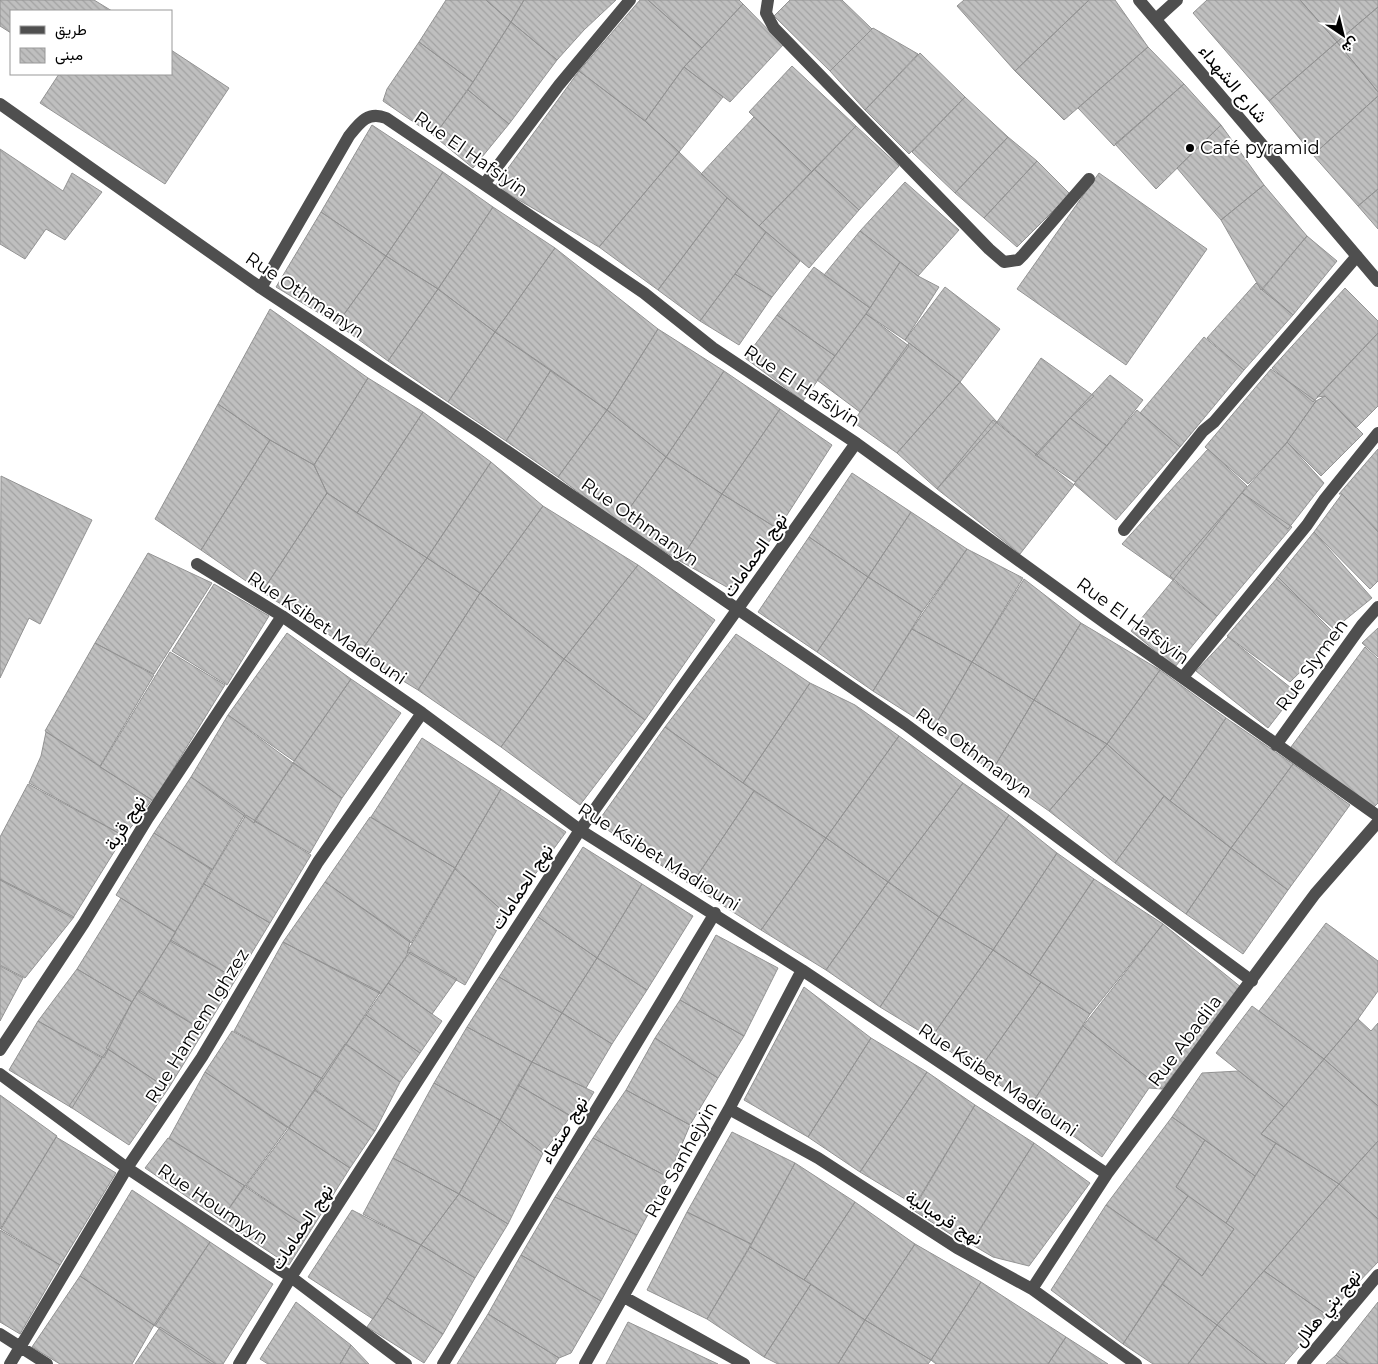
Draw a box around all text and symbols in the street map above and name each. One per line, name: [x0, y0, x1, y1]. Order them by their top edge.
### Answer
legend: [10, 10, 172, 75]
north arrow: [1318, 10, 1368, 60]
text: طريق: [55, 20, 87, 40]
text: ش: [1338, 33, 1363, 58]
street label: شارع الشهداء: [1193, 40, 1272, 128]
text: مبنى: [55, 45, 83, 65]
street label: Rue El Hafsiyin: [410, 107, 532, 201]
place label: Café pyramid: [1200, 137, 1320, 159]
marker: Café pyramid: [1184, 142, 1196, 154]
street label: Rue Othmanyn: [241, 247, 369, 343]
street label: Rue El Hafsiyin: [740, 340, 864, 432]
street label: Rue Othmanyn: [577, 473, 703, 571]
street label: نهج الحمامات: [718, 509, 793, 602]
street label: Rue Ksibet Madiouni: [243, 567, 411, 689]
street label: Rue El Hafsiyin: [1072, 573, 1194, 669]
street label: Rue Slymen: [1271, 615, 1353, 715]
street label: Rue Othmanyn: [911, 703, 1037, 803]
street label: نهج قربة: [100, 791, 151, 855]
street label: Rue Ksibet Madiouni: [574, 798, 744, 916]
street label: نهج الحمامات: [486, 840, 559, 935]
street label: Rue Hamem lghzez: [140, 945, 254, 1107]
street label: Rue Abadila: [1143, 991, 1227, 1091]
street label: Rue Ksibet Madiouni: [914, 1019, 1082, 1141]
street label: نهج صنعاء: [535, 1092, 594, 1168]
street label: Rue Sanhejyin: [640, 1098, 722, 1222]
street label: Rue Houmyyn: [153, 1159, 273, 1249]
street label: نهج الحمامات: [266, 1180, 339, 1275]
street label: نهج قرمبالية: [901, 1186, 987, 1251]
street label: نهج بني هلال: [1288, 1265, 1369, 1354]

